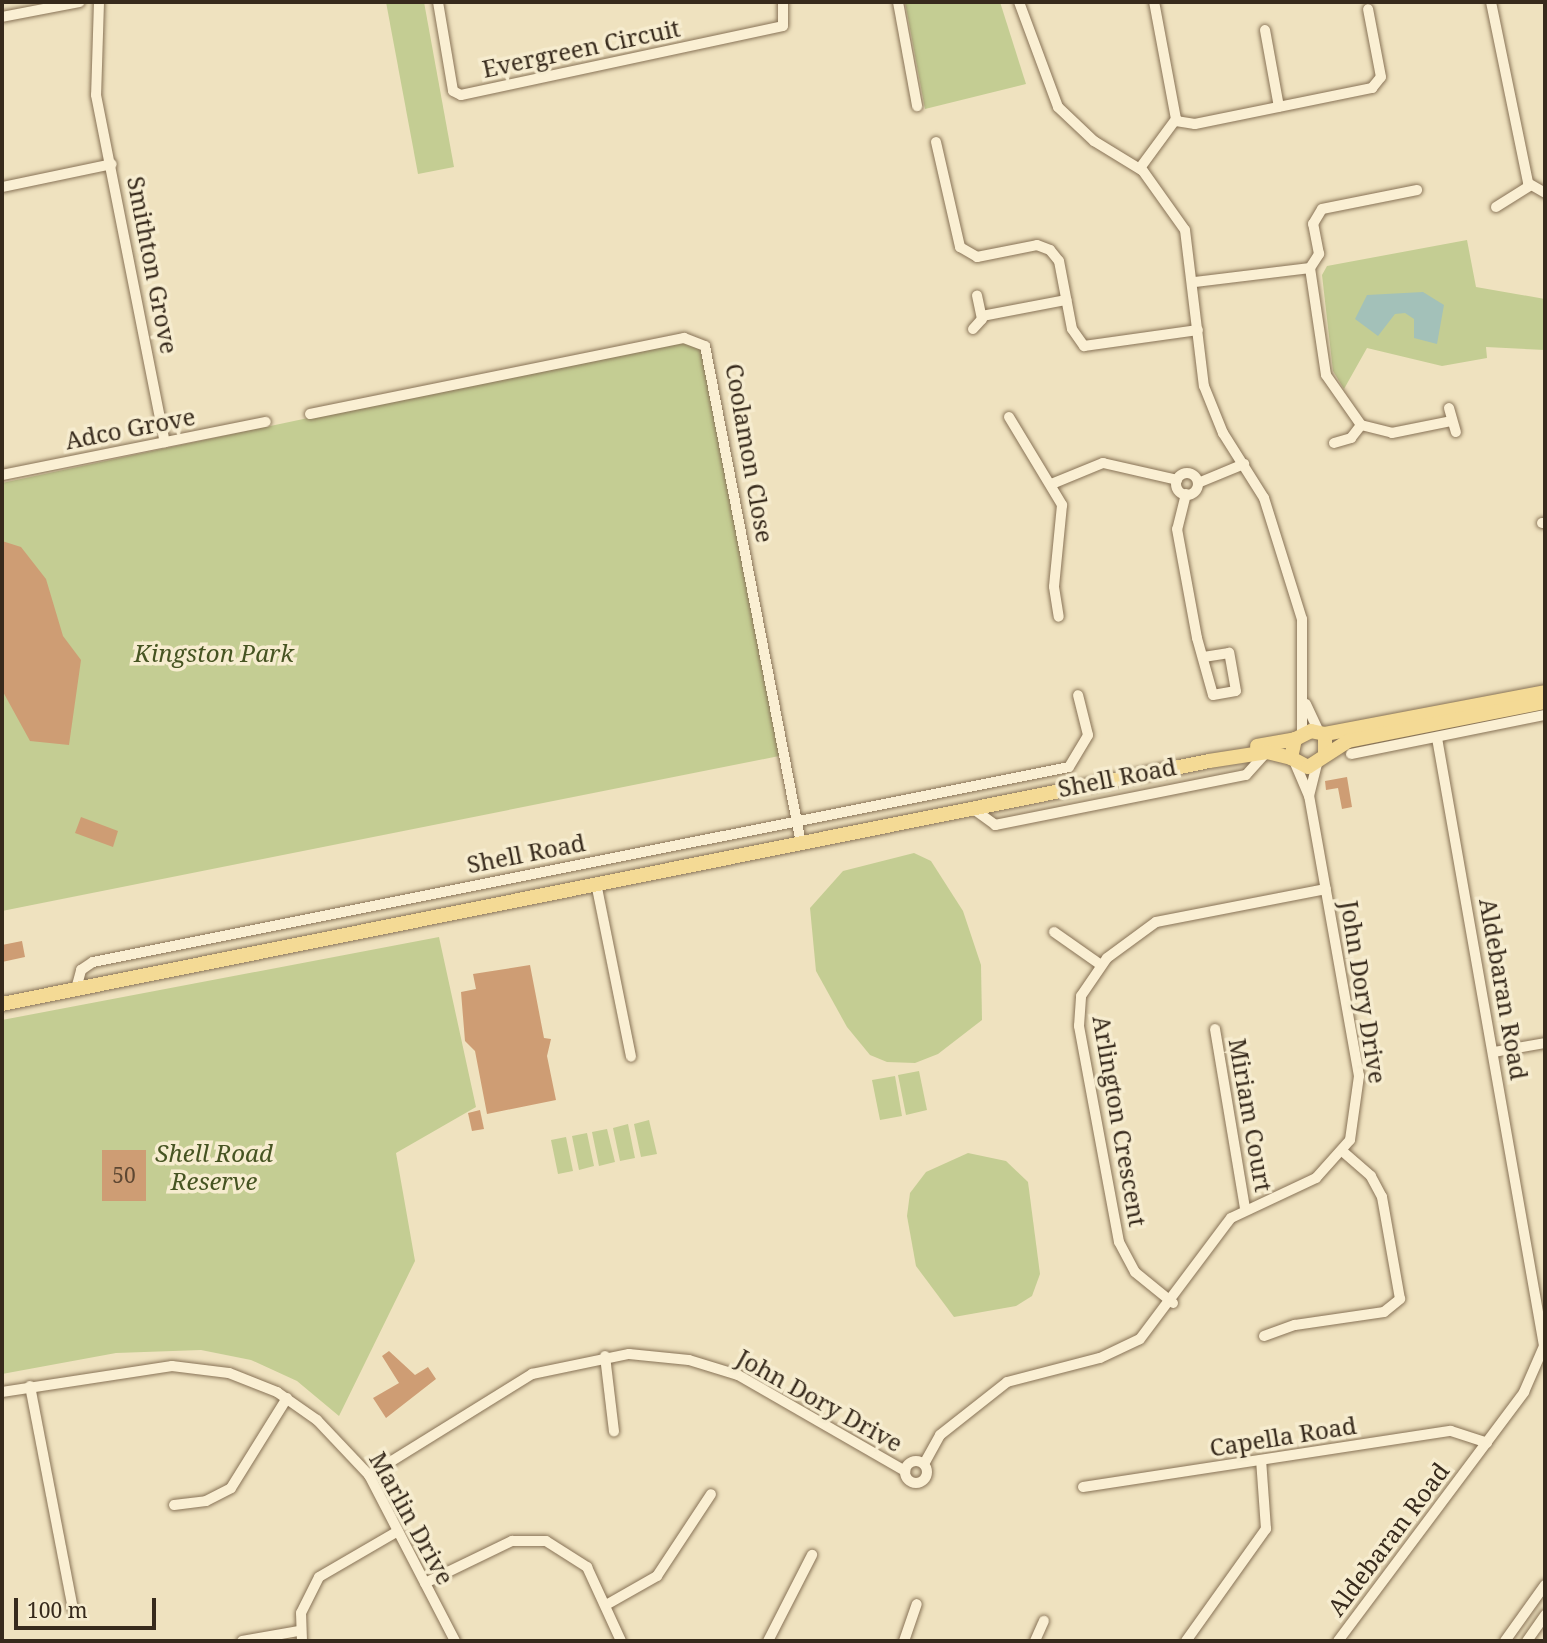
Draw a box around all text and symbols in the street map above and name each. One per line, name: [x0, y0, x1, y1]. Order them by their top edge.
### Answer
street label: Evergreen Circuit: [479, 13, 683, 83]
street label: Smithton Grove: [122, 174, 184, 356]
street label: Coolamon Close: [720, 361, 780, 545]
street label: Adco Grove: [62, 401, 198, 455]
park label: Kingston Park: [134, 639, 294, 667]
street label: Shell Road: [1055, 751, 1179, 803]
street label: Shell Road: [464, 827, 588, 879]
street label: Aldebaran Road: [1474, 896, 1534, 1082]
street label: John Dory Drive: [1335, 898, 1393, 1086]
street label: Arlington Crescent: [1087, 1013, 1153, 1229]
street label: Miriam Court: [1223, 1036, 1279, 1194]
park label: Shell Road Reserve: [155, 1139, 273, 1195]
house number: 50: [112, 1162, 136, 1188]
street label: John Dory Drive: [732, 1343, 908, 1457]
street label: Capella Road: [1208, 1410, 1358, 1462]
street label: Marlin Drive: [364, 1447, 460, 1589]
street label: Aldebaran Road: [1321, 1457, 1455, 1621]
scale bar: [18, 1584, 159, 1628]
text: 100 m: [27, 1596, 88, 1624]

